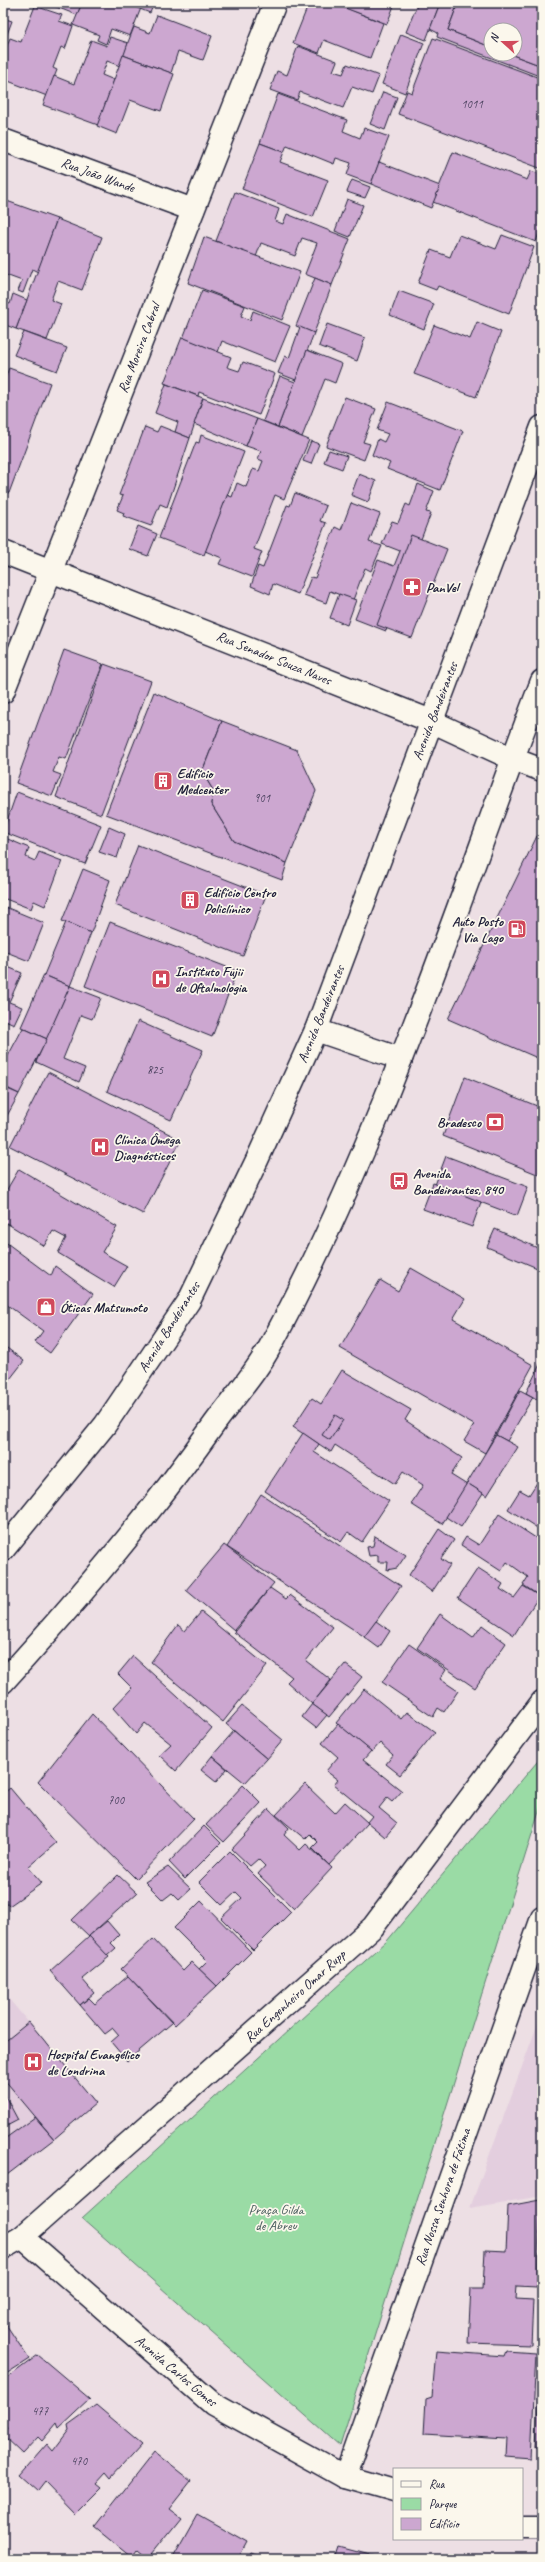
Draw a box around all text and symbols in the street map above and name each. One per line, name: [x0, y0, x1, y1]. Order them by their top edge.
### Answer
north arrow: [483, 22, 523, 62]
text: N: [486, 31, 502, 44]
house number: 1011: [461, 96, 483, 112]
street label: Rua João Wande: [59, 154, 138, 197]
street label: Rua Moreira Cabral: [114, 298, 165, 395]
pharmacy icon: PanVel: [401, 576, 423, 598]
place label: PanVel: [426, 579, 461, 596]
street label: Rua Senador Souza Naves: [214, 627, 335, 689]
street label: Avenida Bandeirantes: [409, 659, 462, 762]
place label: Edifício Medcenter: [177, 765, 230, 798]
building icon: Edifício Medcenter: [152, 770, 174, 792]
house number: 901: [254, 790, 271, 806]
place label: Edifício Centro Policlínico: [204, 884, 276, 917]
building icon: Edifício Centro Policlínico: [179, 889, 201, 911]
place label: Auto Posto Via Lago: [452, 913, 504, 946]
fuel station icon: Auto Posto Via Lago: [506, 918, 528, 940]
street label: Avenida Bandeirantes: [294, 962, 349, 1065]
place label: Instituto Fujii de Oftalmologia: [175, 963, 248, 996]
hospital icon: Instituto Fujii de Oftalmologia: [150, 968, 172, 990]
house number: 825: [147, 1062, 164, 1078]
bank icon: Bradesco: [484, 1111, 506, 1133]
place label: Bradesco: [437, 1114, 482, 1131]
place label: Clínica Ômega Diagnósticos: [114, 1131, 181, 1164]
hospital icon: Clínica Ômega Diagnósticos: [89, 1136, 111, 1158]
place label: Avenida Bandeirantes, 840: [413, 1165, 505, 1198]
bus stop icon: Avenida Bandeirantes, 840: [388, 1170, 410, 1192]
street label: Avenida Bandeirantes: [134, 1278, 204, 1375]
shop icon: Óticas Matsumoto: [35, 1296, 57, 1318]
place label: Óticas Matsumoto: [60, 1299, 148, 1316]
house number: 700: [108, 1792, 126, 1808]
street label: Rua Engenheiro Omar Rupp: [241, 1946, 350, 2046]
place label: Hospital Evangélico de Londrina: [47, 2046, 141, 2079]
hospital icon: Hospital Evangélico de Londrina: [22, 2051, 44, 2073]
street label: Rua Nossa Senhora de Fátima: [412, 2125, 475, 2268]
park label: Praça Gilda de Abreu: [248, 2201, 305, 2234]
street label: Avenida Carlos Gomes: [132, 2332, 221, 2411]
house number: 477: [32, 2403, 49, 2419]
house number: 470: [71, 2453, 89, 2469]
legend: [393, 2468, 523, 2540]
text: Rua: [429, 2476, 446, 2492]
text: Parque: [429, 2496, 458, 2512]
text: Edifício: [429, 2516, 461, 2532]

